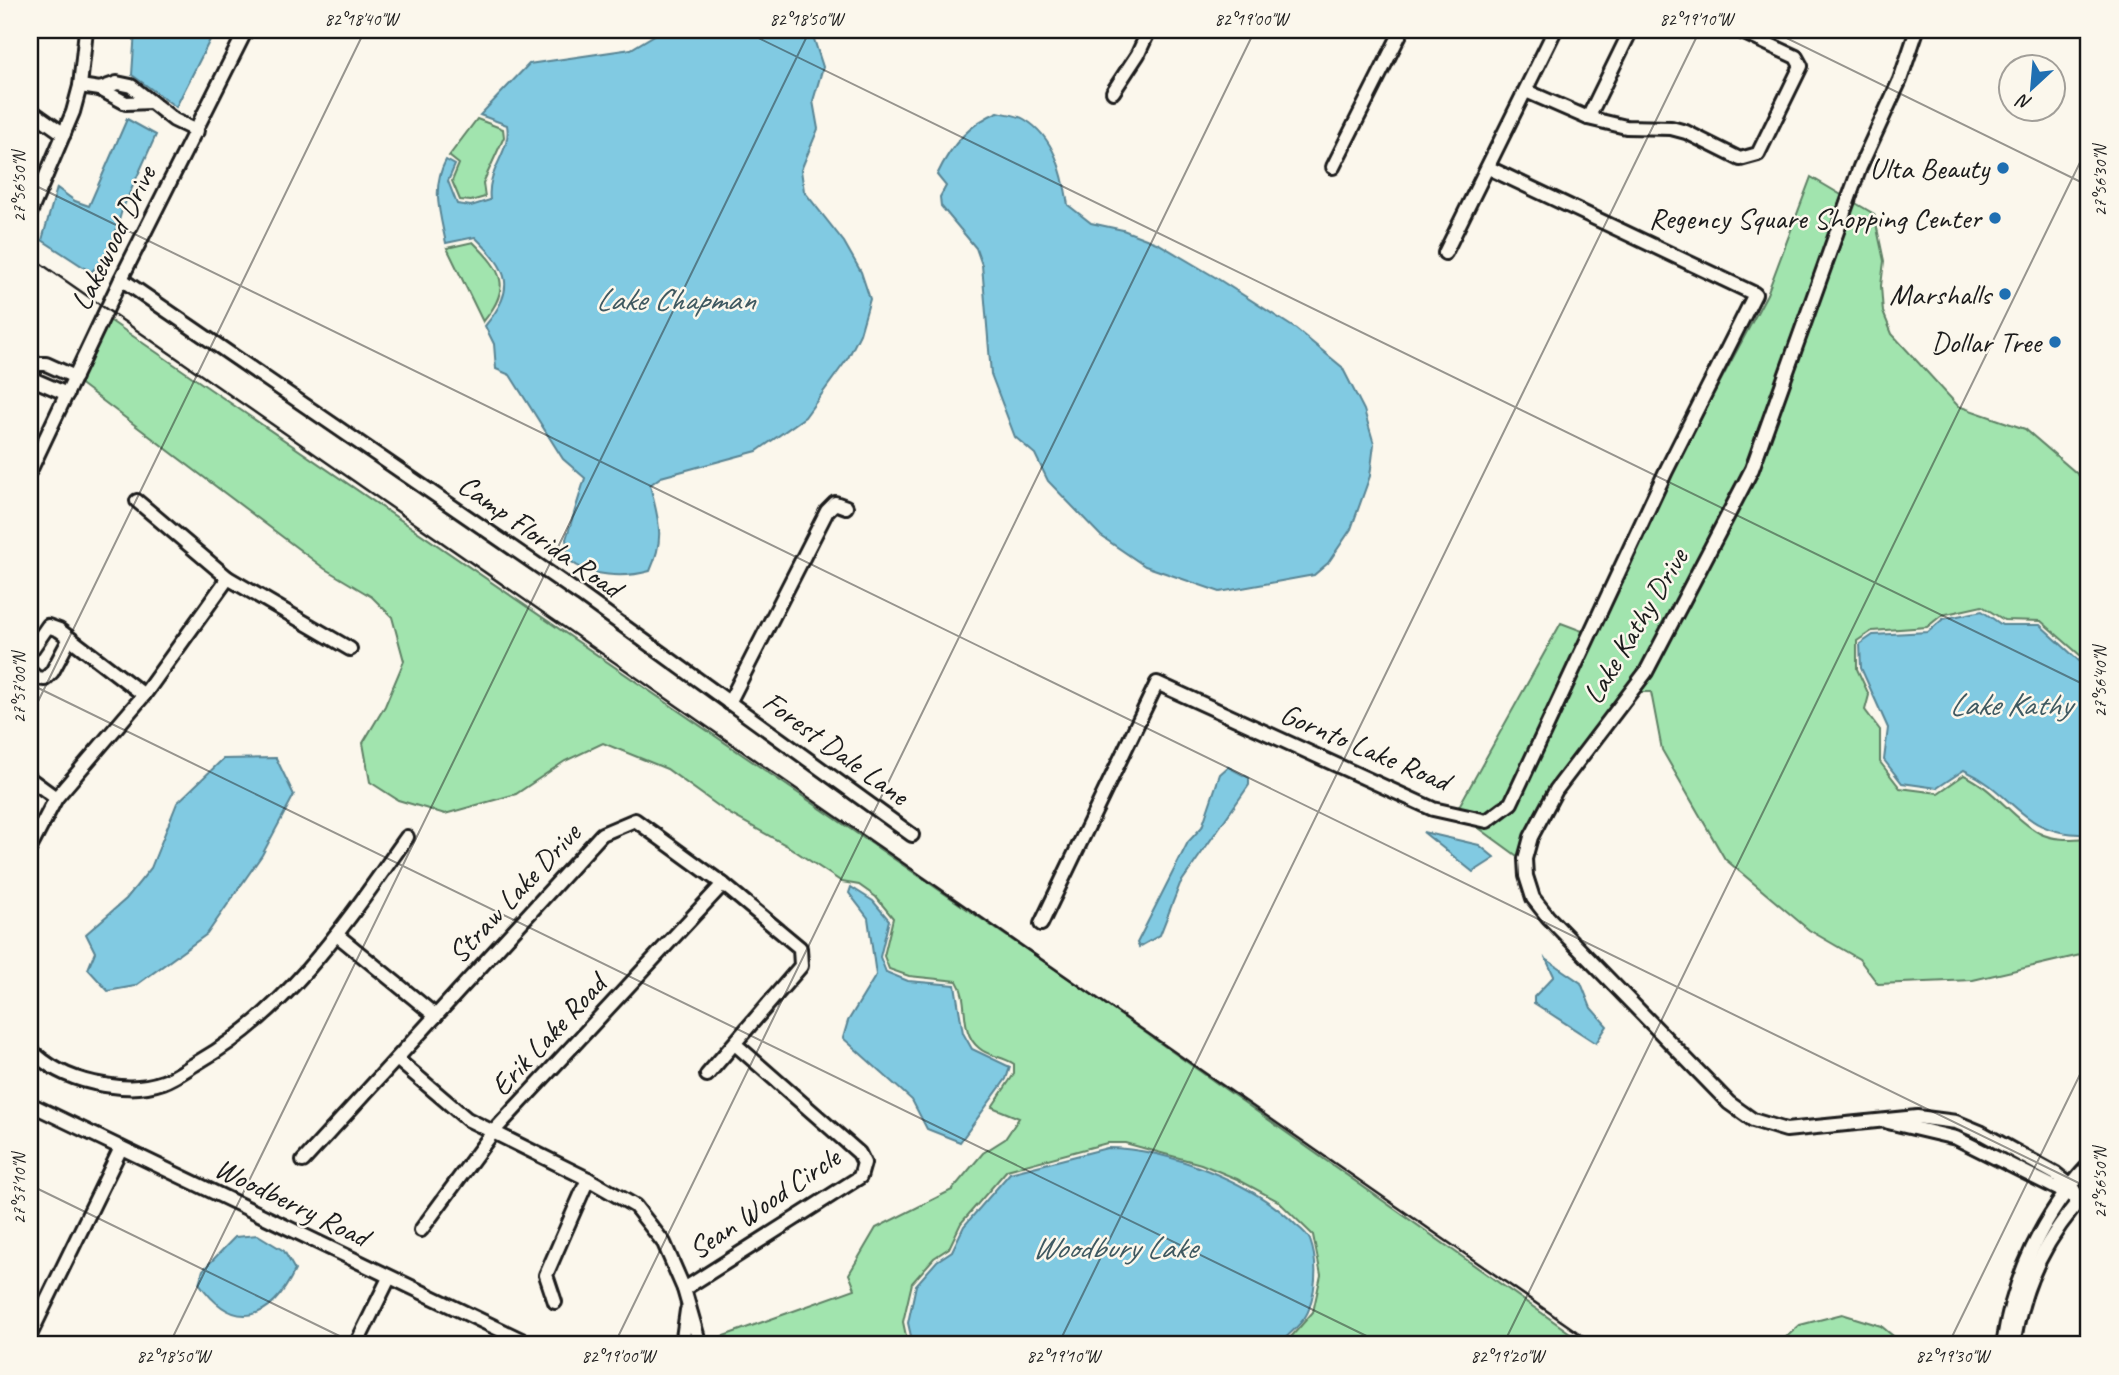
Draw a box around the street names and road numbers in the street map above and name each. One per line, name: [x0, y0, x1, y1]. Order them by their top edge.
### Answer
street label: Lakewood Drive: [62, 158, 165, 316]
street label: Camp Florida Road: [451, 466, 633, 609]
street label: Lake Kathy Drive: [1574, 539, 1697, 711]
street label: Forest Dale Lane: [756, 682, 918, 815]
street label: Gornto Lake Road: [1275, 694, 1459, 801]
street label: Straw Lake Drive: [439, 813, 590, 971]
street label: Erik Lake Road: [482, 963, 617, 1104]
street label: Sean Wood Circle: [681, 1137, 849, 1268]
street label: Woodberry Road: [209, 1148, 379, 1257]

